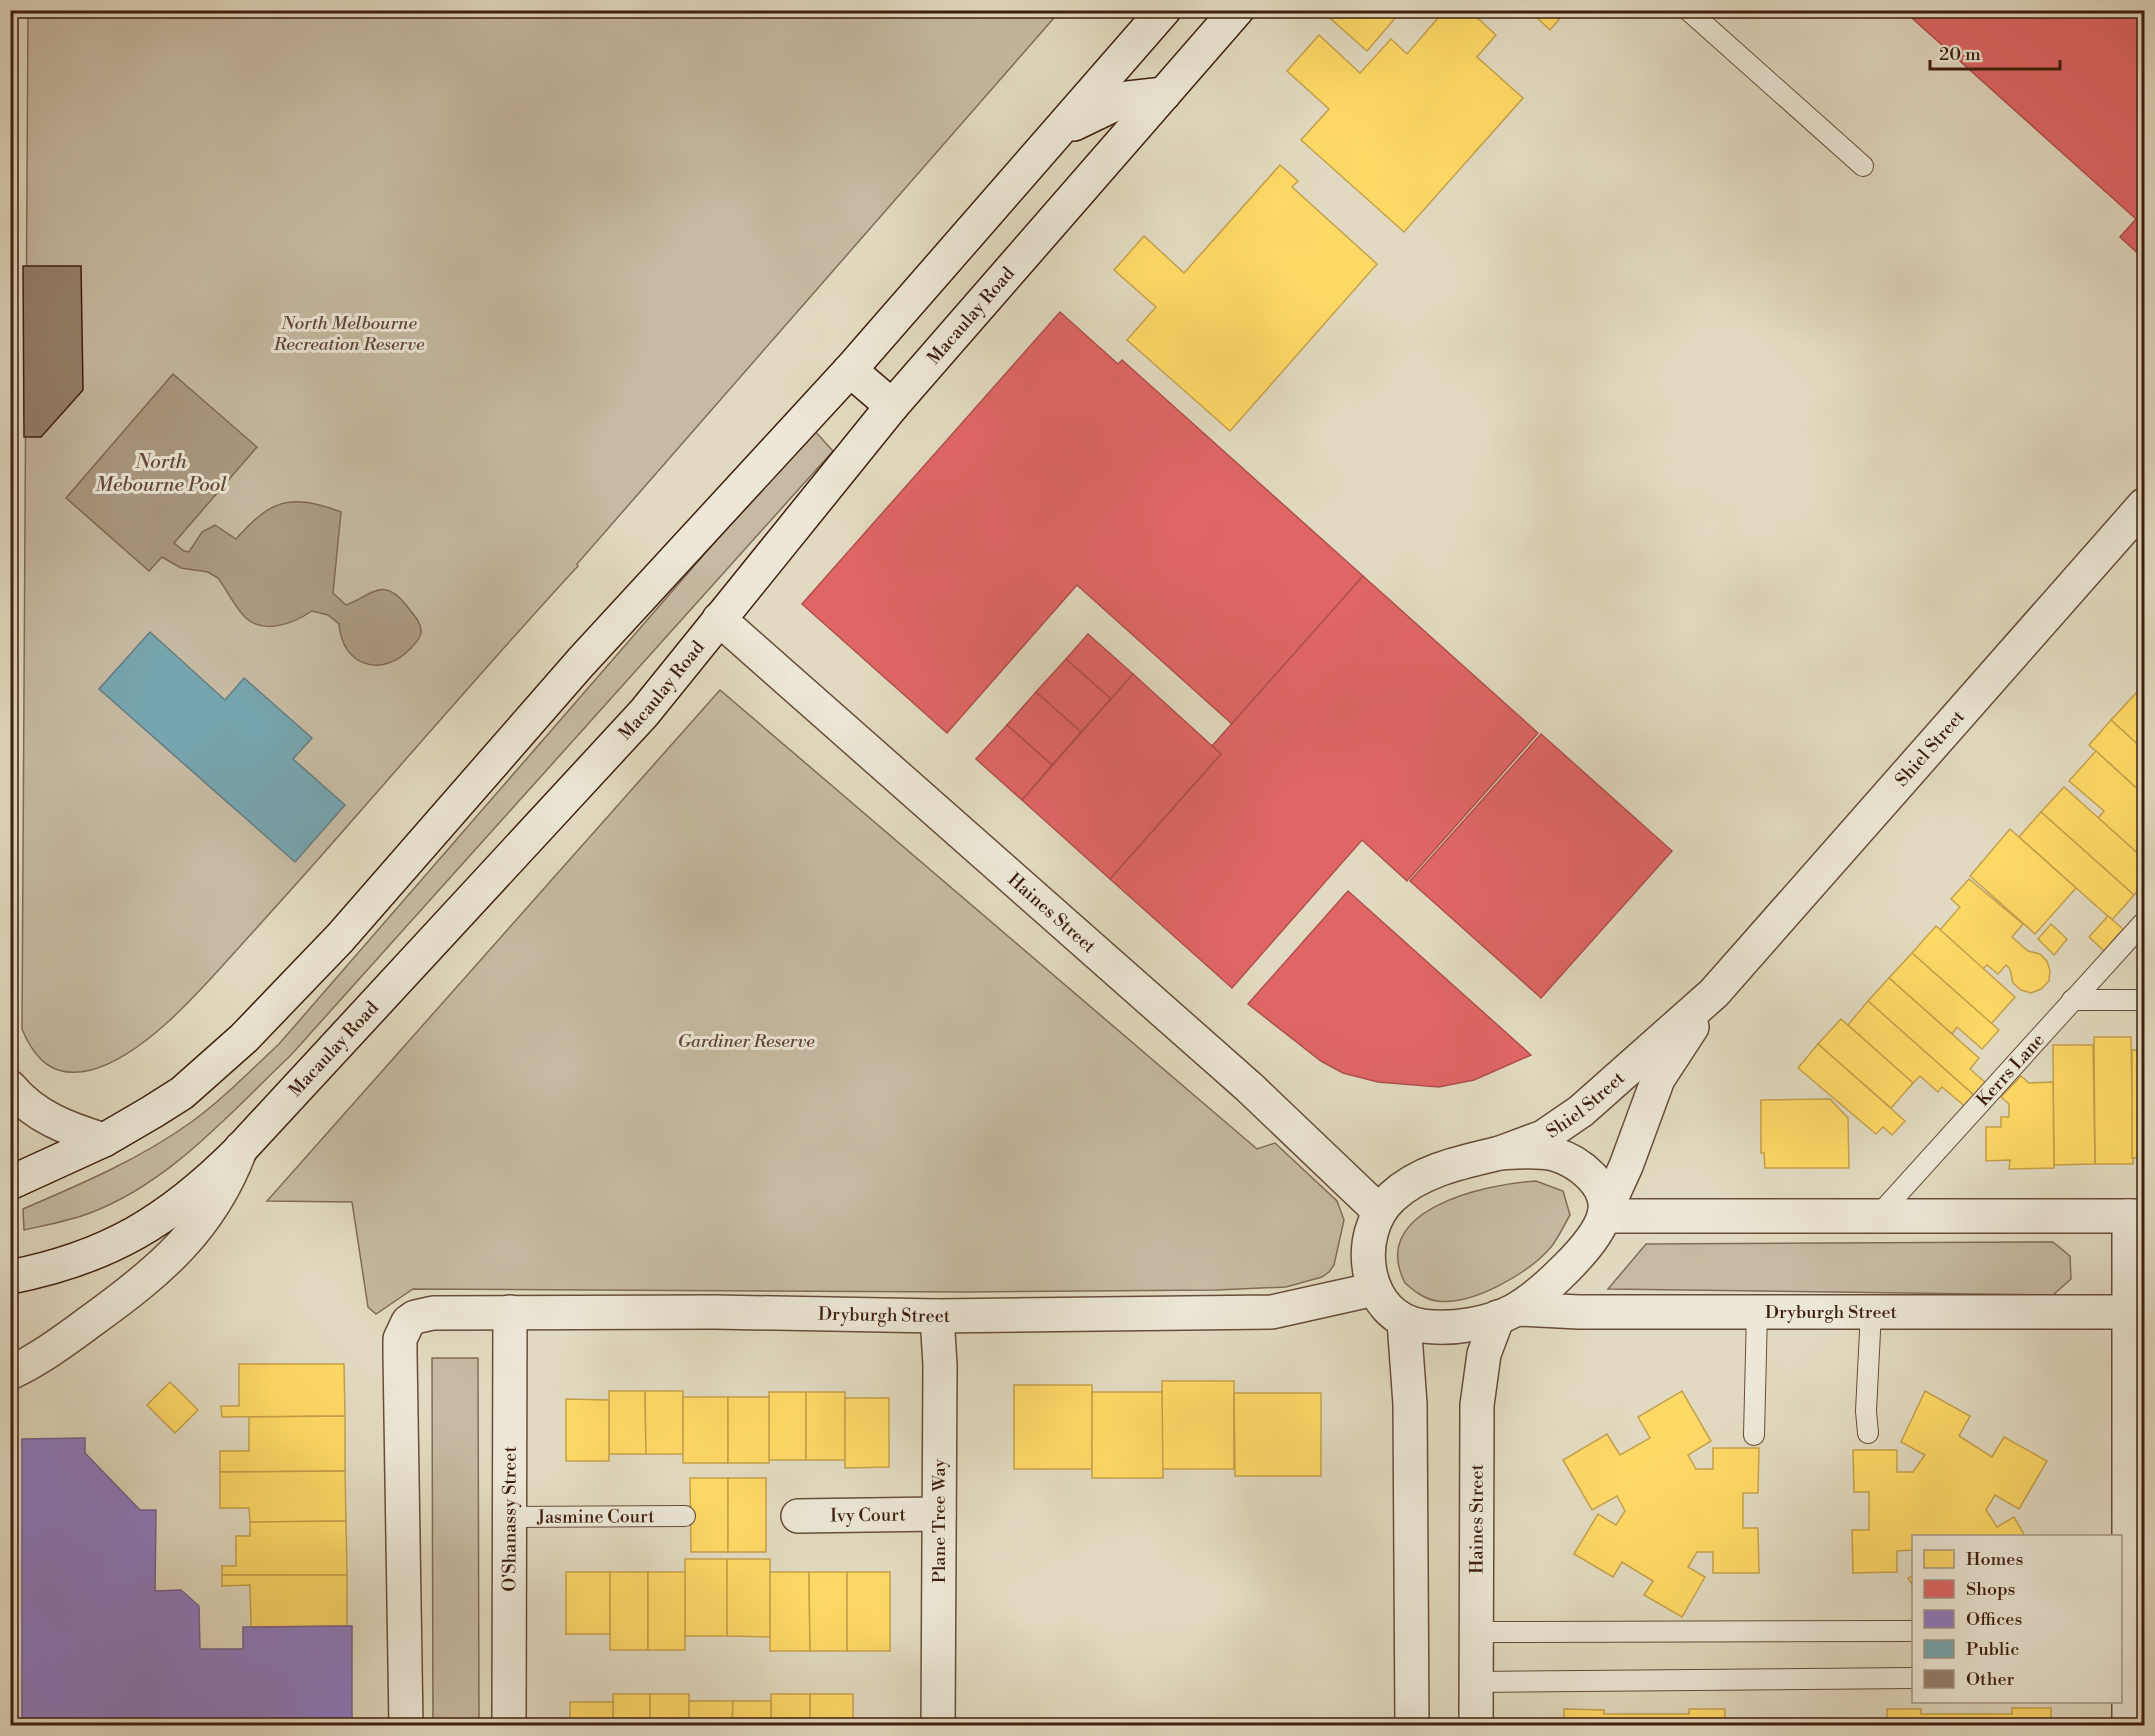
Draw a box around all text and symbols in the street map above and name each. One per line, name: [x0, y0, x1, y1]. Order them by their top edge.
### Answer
scale bar: [1930, 33, 2060, 71]
text: 20 m: [1939, 43, 1981, 66]
street label: Macaulay Road: [922, 262, 1020, 370]
park label: North Melbourne Recreation Reserve: [273, 312, 425, 356]
water label: North Mebourne Pool: [95, 450, 227, 498]
street label: Macaulay Road: [614, 636, 710, 745]
street label: Shiel Street: [1890, 705, 1970, 791]
street label: Haines Street: [1003, 868, 1101, 959]
street label: Macaulay Road: [284, 996, 384, 1102]
street label: Kerrs Lane: [1972, 1029, 2050, 1111]
park label: Gardiner Reserve: [677, 1030, 815, 1053]
street label: Shiel Street: [1542, 1066, 1630, 1143]
street label: Dryburgh Street: [1765, 1301, 1898, 1324]
street label: Dryburgh Street: [818, 1303, 951, 1328]
street label: O'Shanassy Street: [498, 1446, 522, 1592]
street label: Plane Tree Way: [928, 1458, 951, 1583]
street label: Haines Street: [1465, 1463, 1489, 1574]
street label: Ivy Court: [830, 1503, 907, 1528]
street label: Jasmine Court: [536, 1505, 655, 1529]
legend: [1912, 1535, 2122, 1703]
text: Homes: [1966, 1548, 2023, 1571]
text: Shops: [1966, 1578, 2016, 1601]
text: Offices: [1966, 1608, 2022, 1631]
text: Public: [1966, 1638, 2019, 1661]
text: Other: [1966, 1668, 2014, 1691]

